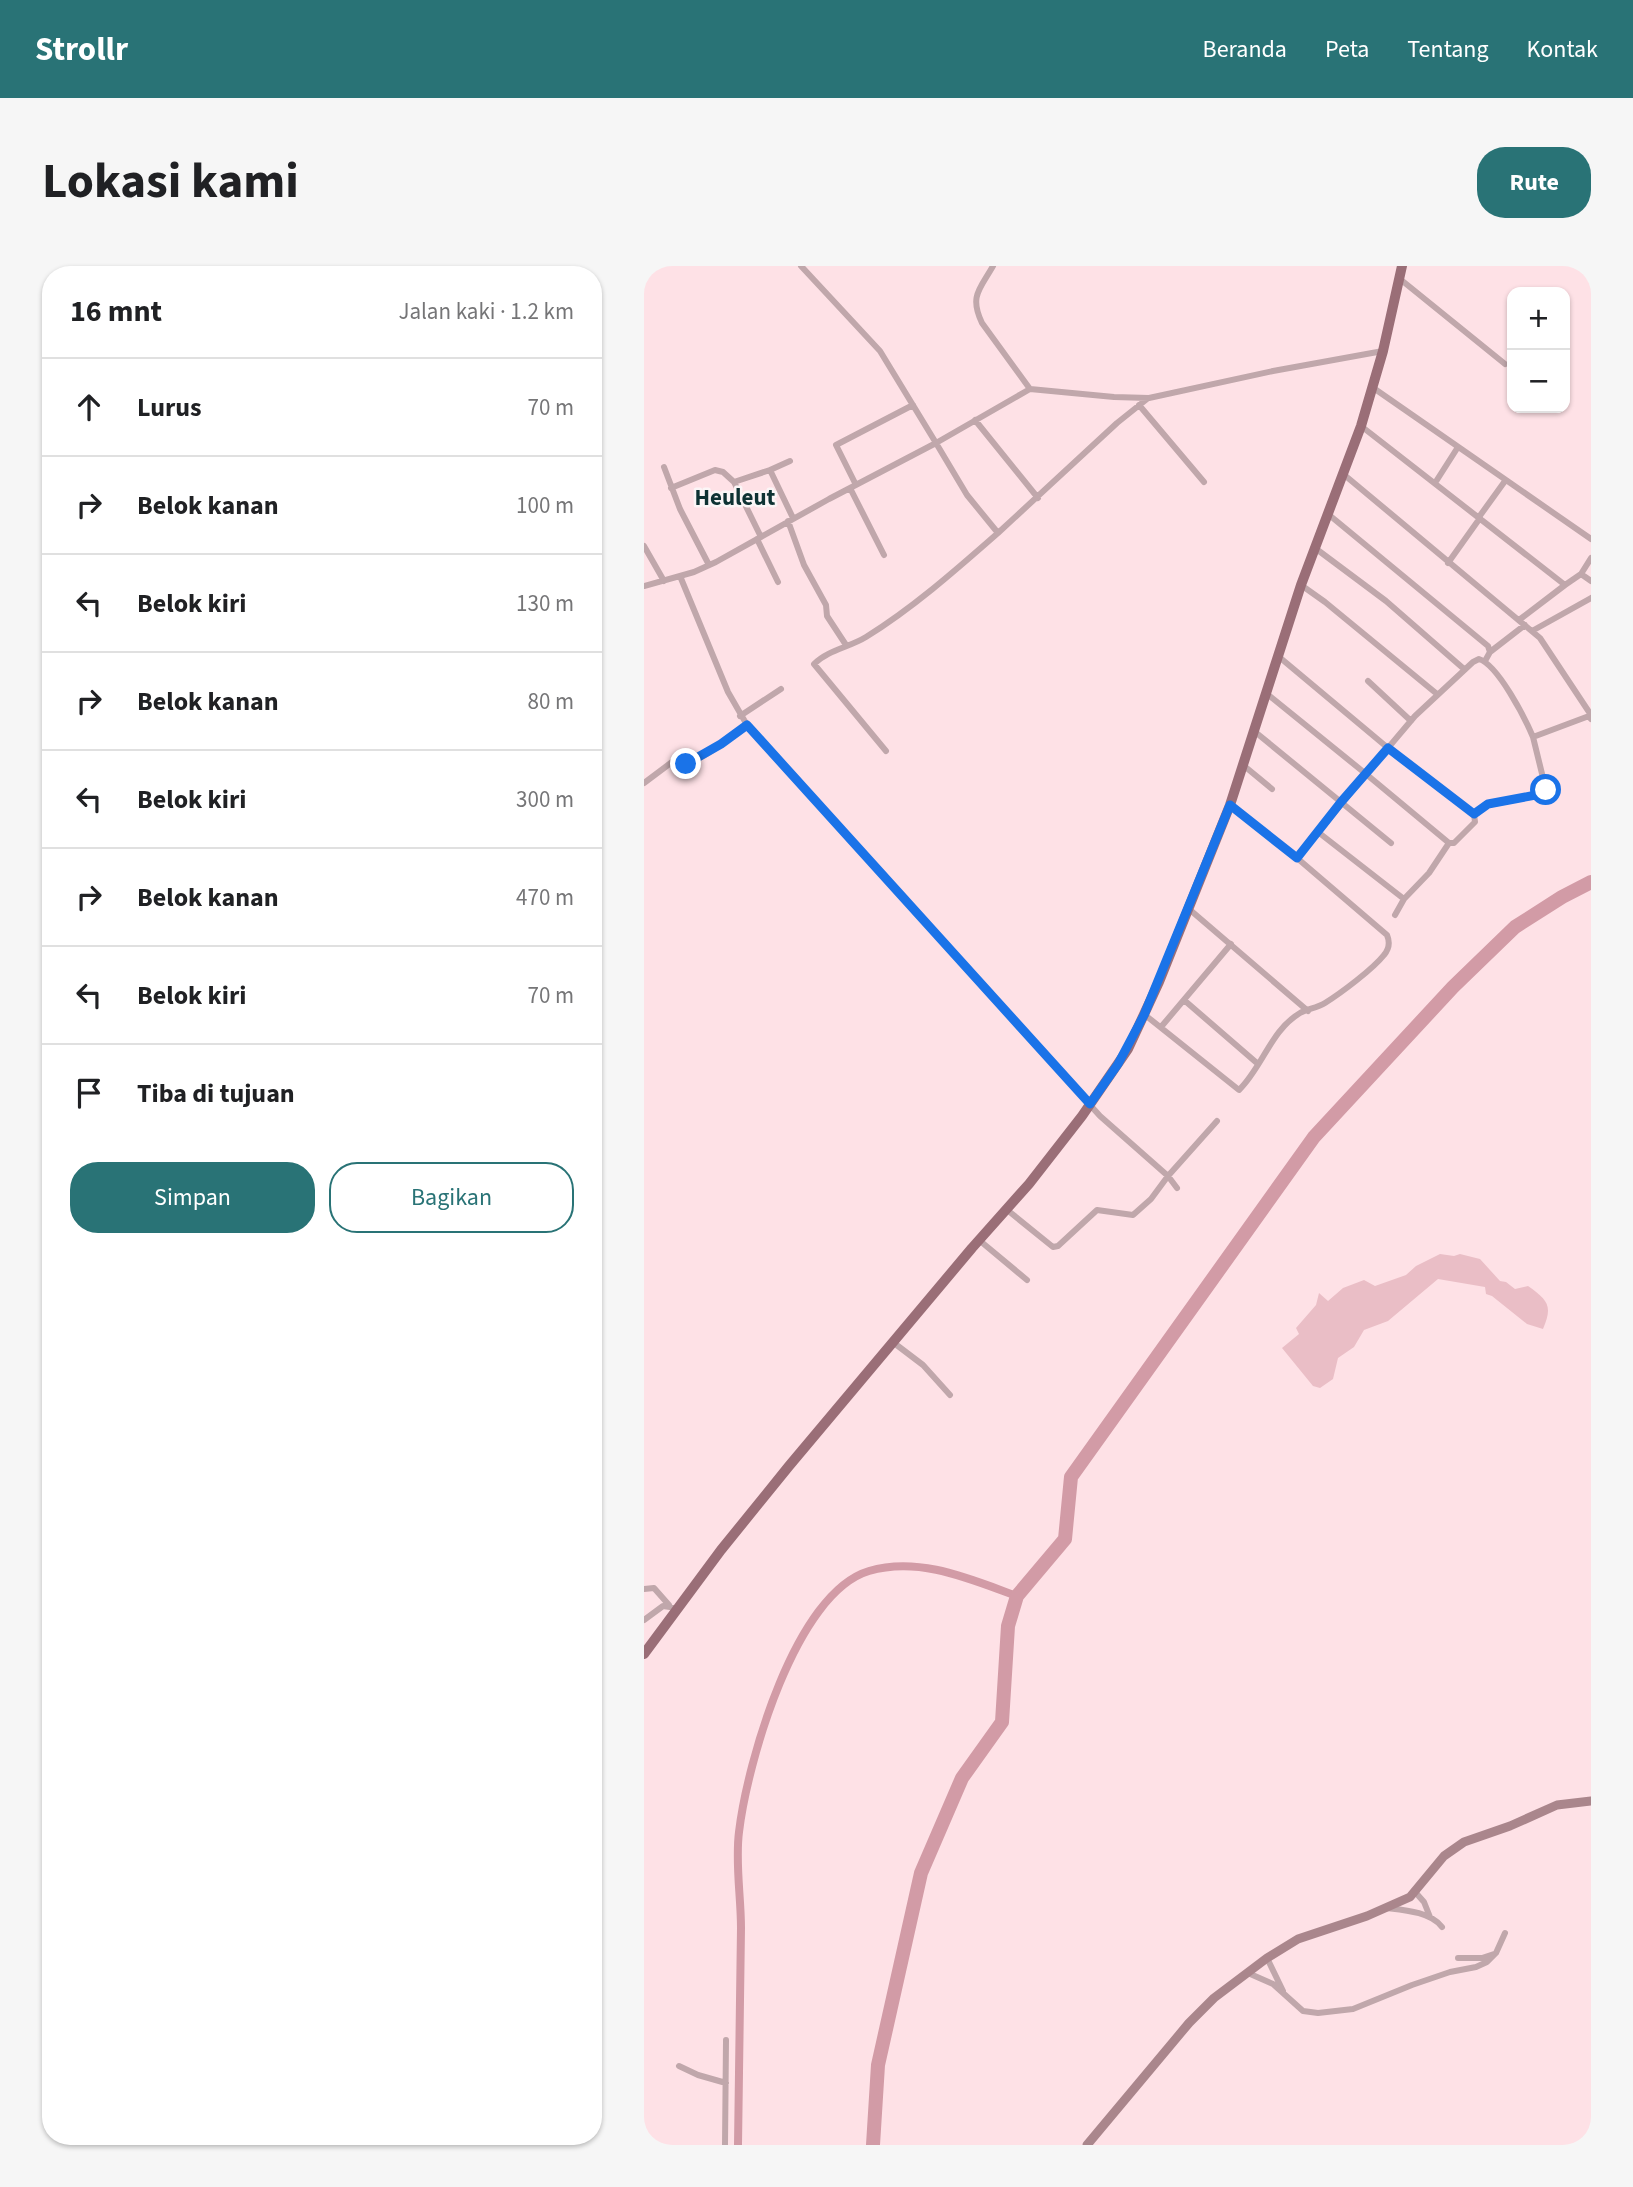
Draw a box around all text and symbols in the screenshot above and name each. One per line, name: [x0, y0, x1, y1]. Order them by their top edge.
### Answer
text: Strollr: [35, 26, 128, 73]
text: Beranda: [1203, 32, 1287, 67]
text: Peta: [1325, 32, 1369, 67]
text: Tentang: [1407, 32, 1489, 67]
text: Kontak: [1527, 32, 1598, 67]
text: Lokasi kami: [42, 147, 299, 217]
button: Rute: [1477, 147, 1591, 218]
map controls: [1507, 287, 1570, 413]
button: +: [1507, 287, 1570, 350]
text: 16 mnt: [70, 290, 162, 333]
text: Jalan kaki · 1.2 km: [398, 295, 574, 328]
button: −: [1507, 350, 1570, 413]
icon: ahead: [70, 388, 108, 426]
text: Lurus: [137, 389, 202, 426]
text: 70 m: [527, 391, 574, 424]
district label: Heuleut: [695, 481, 776, 514]
icon: right: [70, 486, 108, 524]
text: Belok kanan: [137, 487, 279, 524]
text: 100 m: [516, 489, 574, 522]
icon: left: [70, 584, 108, 622]
text: Belok kiri: [137, 585, 246, 622]
text: 130 m: [516, 587, 574, 620]
icon: right: [70, 682, 108, 720]
text: Belok kanan: [137, 683, 279, 720]
text: 80 m: [527, 685, 574, 718]
route end: [670, 748, 701, 779]
route start: [1530, 774, 1561, 805]
icon: left: [70, 780, 108, 818]
text: Belok kiri: [137, 781, 246, 818]
text: 300 m: [516, 783, 574, 816]
icon: right: [70, 878, 108, 916]
text: Belok kanan: [137, 879, 279, 916]
text: 470 m: [516, 881, 574, 914]
icon: left: [70, 976, 108, 1014]
text: Belok kiri: [137, 977, 246, 1014]
text: 70 m: [527, 979, 574, 1012]
icon: arrive: [70, 1074, 108, 1112]
text: Tiba di tujuan: [137, 1075, 295, 1112]
button: Simpan: [70, 1162, 315, 1233]
button: Bagikan: [329, 1162, 574, 1233]

